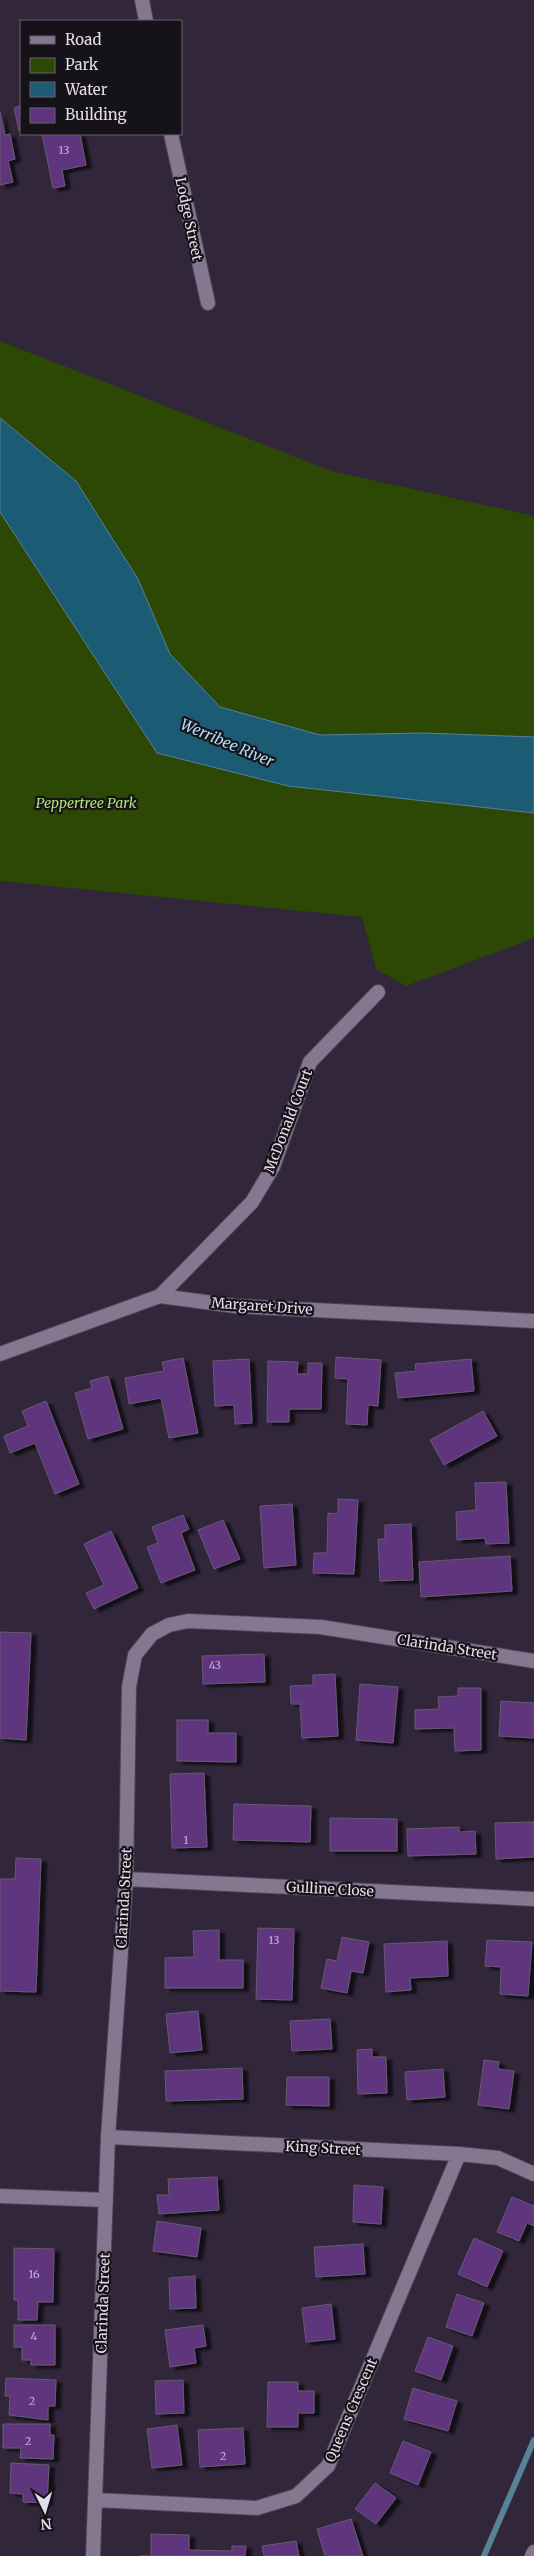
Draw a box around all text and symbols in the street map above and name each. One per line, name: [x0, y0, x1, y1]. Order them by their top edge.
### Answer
legend: [20, 20, 182, 135]
text: Road: [65, 30, 101, 49]
text: Park: [65, 55, 99, 74]
text: Water: [64, 80, 108, 99]
text: Building: [65, 105, 127, 124]
house number: 13: [59, 143, 69, 157]
street label: Lodge Street: [171, 176, 207, 263]
water label: Werribee River: [178, 714, 278, 771]
park label: Peppertree Park: [36, 794, 137, 812]
street label: McDonald Court: [260, 1066, 316, 1176]
street label: Margaret Drive: [211, 1293, 313, 1319]
street label: Clarinda Street: [396, 1630, 499, 1664]
house number: 43: [209, 1658, 221, 1672]
house number: 1: [184, 1833, 189, 1847]
street label: Clarinda Street: [112, 1847, 136, 1949]
street label: Gulline Close: [286, 1878, 374, 1900]
house number: 13: [269, 1933, 279, 1947]
street label: King Street: [285, 2137, 362, 2159]
street label: Clarinda Street: [92, 2252, 114, 2354]
house number: 16: [28, 2267, 40, 2281]
house number: 4: [31, 2329, 38, 2343]
street label: Queens Crescent: [321, 2355, 381, 2465]
house number: 2: [29, 2394, 35, 2408]
house number: 2: [25, 2434, 31, 2448]
house number: 2: [220, 2449, 226, 2463]
north arrow: [20, 2486, 70, 2536]
text: N: [40, 2515, 52, 2533]

